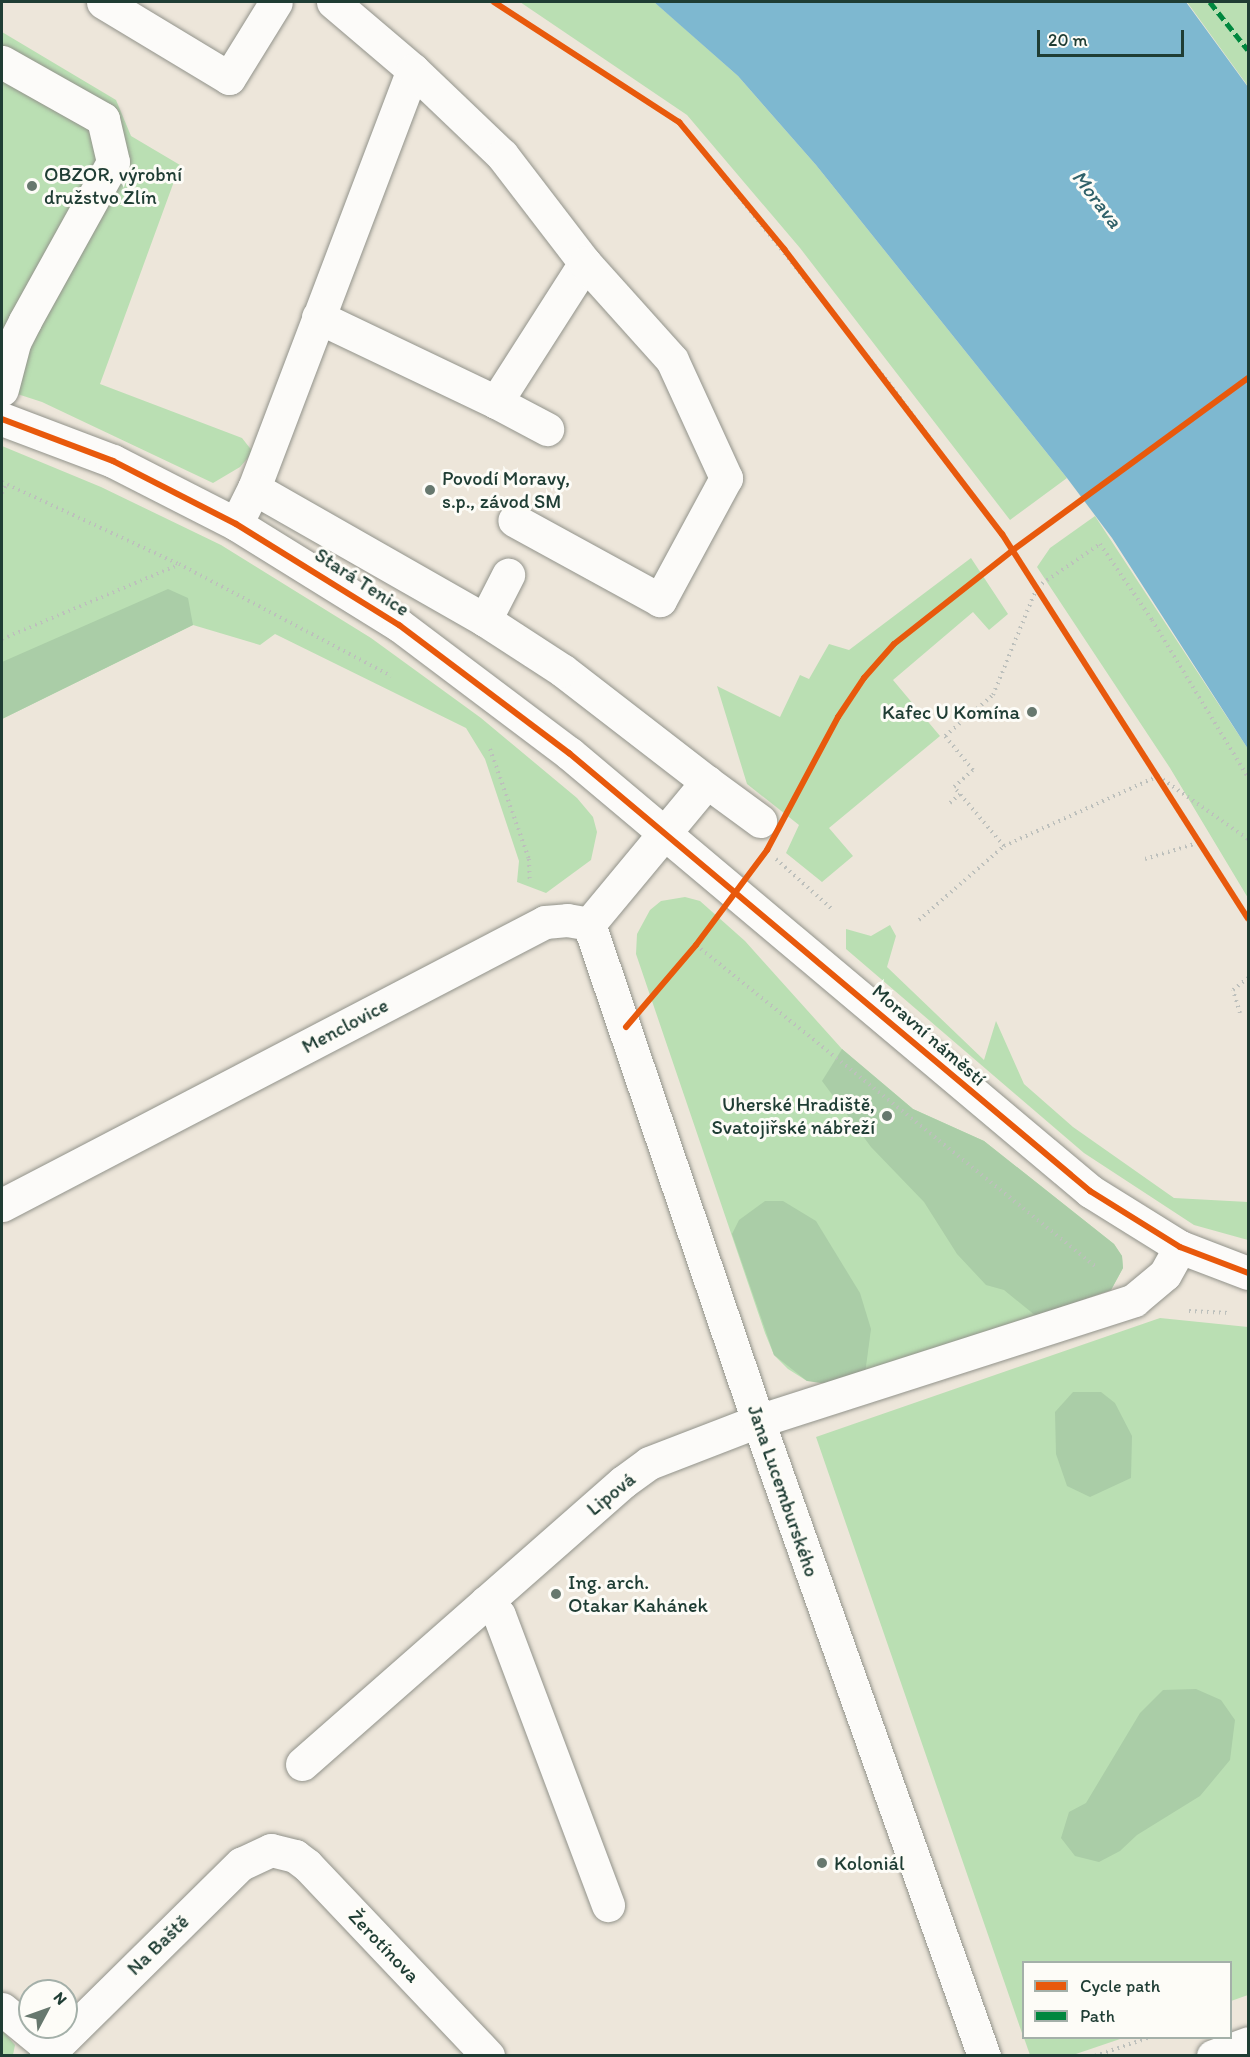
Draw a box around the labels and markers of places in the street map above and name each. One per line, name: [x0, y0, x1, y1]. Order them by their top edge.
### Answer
place label: OBZOR, výrobní družstvo Zlín: [44, 162, 182, 209]
marker: OBZOR, výrobní družstvo Zlín: [25, 179, 39, 193]
place label: Povodí Moravy, s.p., závod SM: [442, 466, 570, 513]
marker: Povodí Moravy, s.p., závod SM: [423, 483, 437, 497]
place label: Kafec U Komína: [883, 700, 1020, 724]
marker: Kafec U Komína: [1025, 705, 1039, 719]
place label: Uherské Hradiště, Svatojiřské nábřeží: [712, 1092, 875, 1139]
marker: Uherské Hradiště, Svatojiřské nábřeží: [880, 1109, 894, 1123]
place label: Ing. arch. Otakar Kahánek: [568, 1570, 708, 1617]
marker: Ing. arch. Otakar Kahánek: [549, 1587, 563, 1601]
place label: Koloniál: [834, 1851, 905, 1875]
marker: Koloniál: [815, 1856, 829, 1870]

